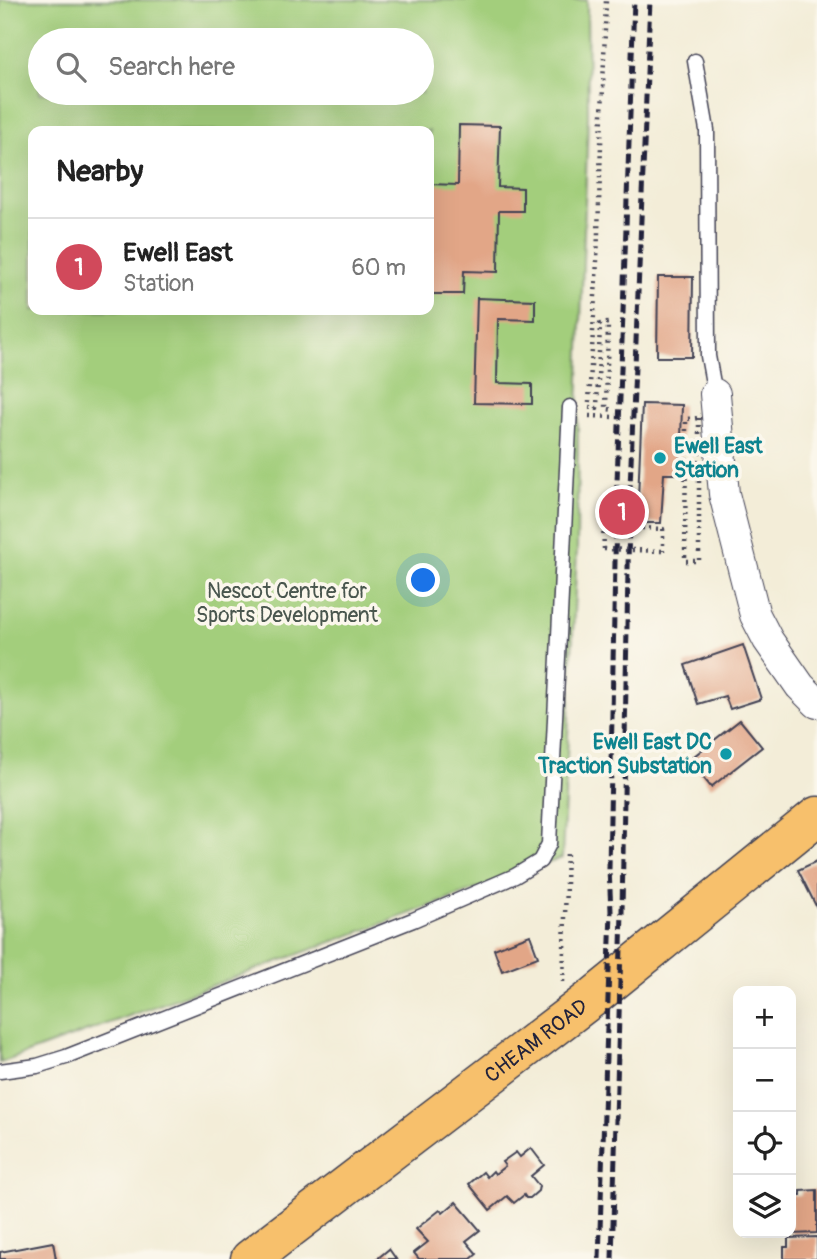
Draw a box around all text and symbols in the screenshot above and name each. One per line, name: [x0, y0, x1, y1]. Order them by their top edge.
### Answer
search box: [28, 28, 434, 105]
icon: search: [52, 48, 90, 86]
text: Search here: [108, 51, 235, 83]
text: Nearby: [56, 153, 143, 190]
text: Ewell East: [123, 237, 233, 269]
text: 1: [75, 253, 84, 282]
text: 60 m: [351, 253, 406, 282]
text: Station: [123, 269, 194, 298]
place label: Ewell East Station: [674, 433, 763, 484]
marker: Ewell East Station: [652, 450, 668, 466]
pin: 1: [599, 486, 645, 538]
your location: [406, 563, 440, 597]
park label: Nescot Centre for Sports Development: [196, 578, 378, 629]
place label: Ewell East DC Traction Substation: [537, 729, 712, 780]
marker: Ewell East DC Traction Substation: [718, 746, 734, 762]
map controls: [733, 986, 796, 1238]
button: +: [733, 986, 796, 1049]
street label: CHEAM ROAD: [479, 993, 594, 1089]
button: −: [733, 1049, 796, 1112]
button: locate: [733, 1112, 796, 1175]
button: layers: [733, 1175, 796, 1238]

